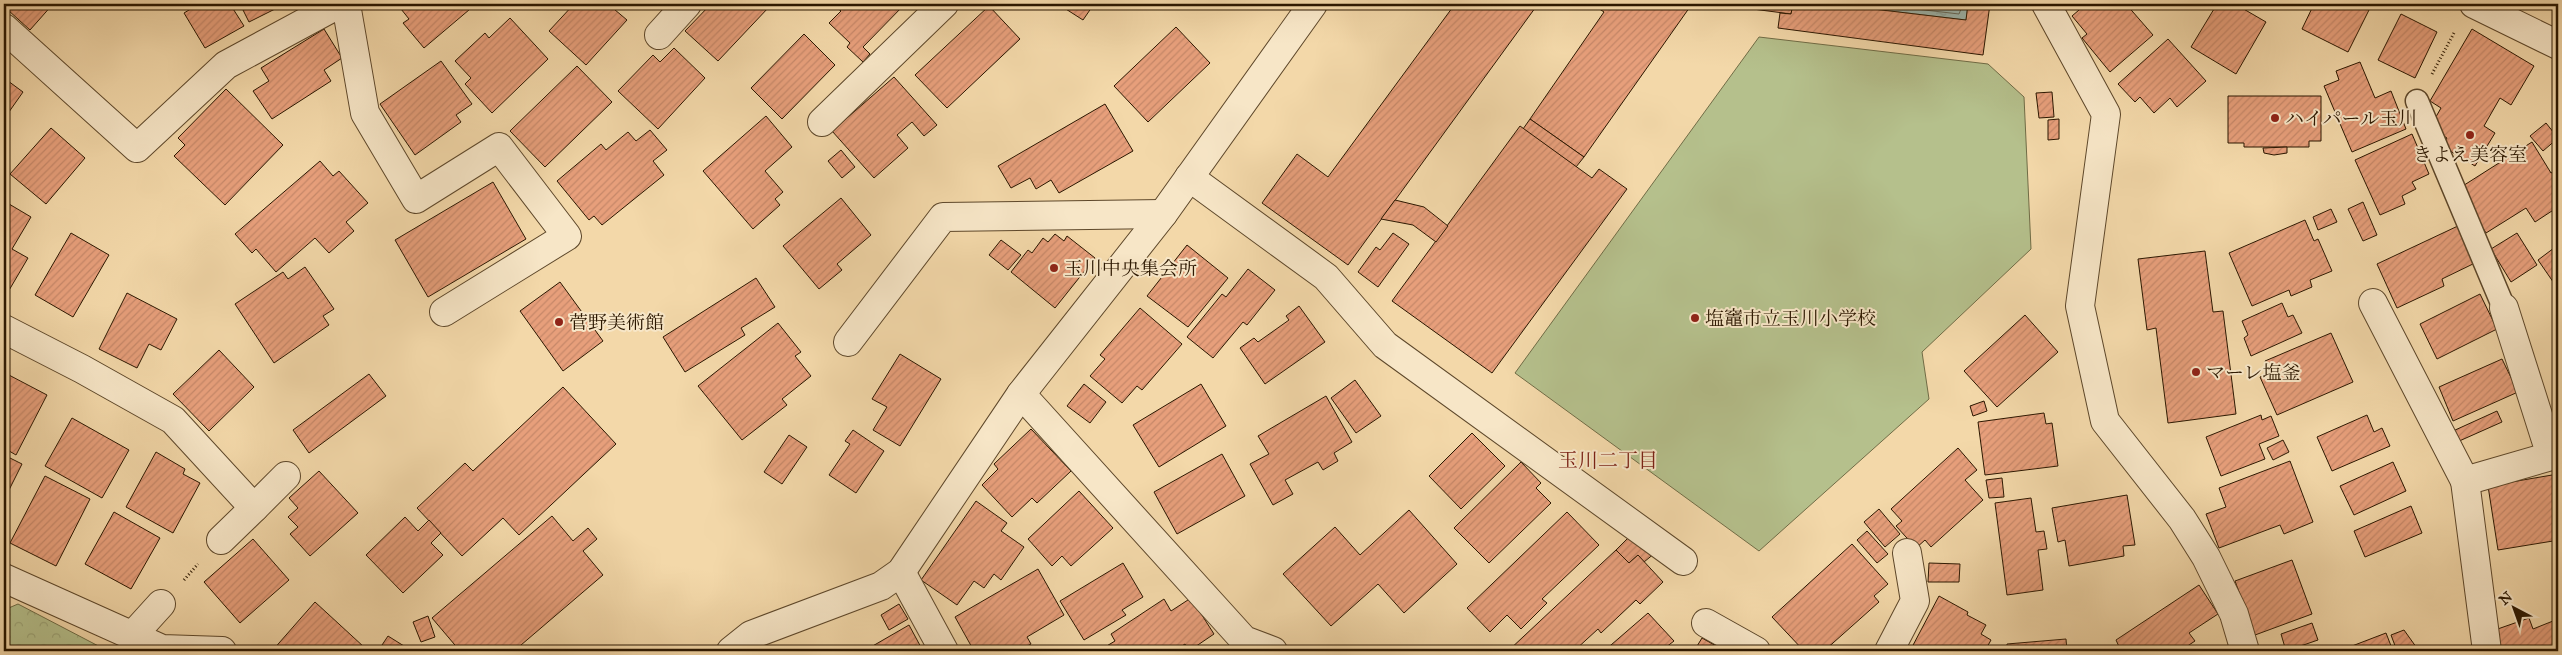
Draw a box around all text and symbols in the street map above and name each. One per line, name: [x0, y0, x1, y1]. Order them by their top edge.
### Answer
place label: ハイパール玉川: [2285, 107, 2417, 130]
marker: ハイパール玉川: [2269, 112, 2281, 124]
marker: きよえ美容室: [2464, 129, 2476, 141]
place label: きよえ美容室: [2413, 143, 2527, 166]
place label: 玉川中央集会所: [1064, 257, 1197, 280]
marker: 玉川中央集会所: [1048, 262, 1060, 274]
place label: 塩竈市立玉川小学校: [1705, 307, 1876, 330]
place label: 菅野美術館: [569, 311, 664, 334]
marker: 塩竈市立玉川小学校: [1689, 312, 1701, 324]
marker: 菅野美術館: [553, 316, 565, 328]
place label: マーレ塩釜: [2206, 361, 2301, 384]
marker: マーレ塩釜: [2190, 366, 2202, 378]
district label: 玉川二丁目: [1558, 448, 1658, 472]
north arrow: [2490, 582, 2540, 632]
text: N: [2496, 588, 2516, 609]

